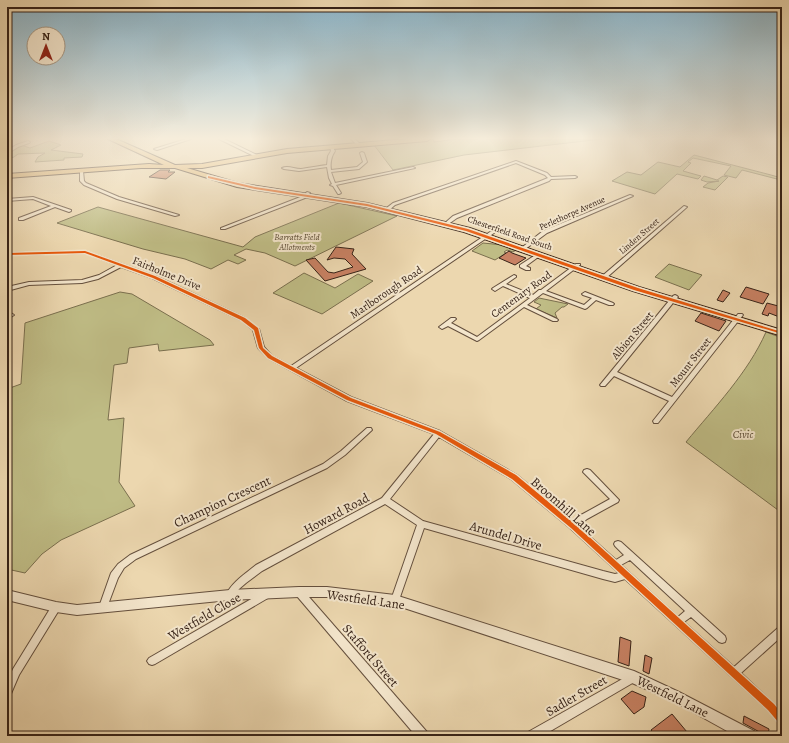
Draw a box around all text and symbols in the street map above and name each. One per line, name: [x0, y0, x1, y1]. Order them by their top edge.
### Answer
north arrow: [26, 26, 66, 66]
text: N: [42, 29, 50, 44]
street label: Perlethorpe Avenue: [537, 193, 607, 233]
street label: Chesterfield Road South: [466, 213, 554, 253]
street label: Linden Street: [616, 215, 662, 257]
park label: Barratts Field Allotments: [274, 231, 321, 253]
street label: Fairholme Drive: [130, 253, 203, 294]
street label: Marlborough Road: [347, 263, 425, 322]
street label: Centenary Road: [488, 267, 555, 322]
street label: Albion Street: [607, 308, 657, 363]
street label: Mount Street: [666, 334, 715, 390]
park label: Civic: [733, 427, 754, 442]
street label: Champion Crescent: [171, 471, 274, 531]
street label: Broomhill Lane: [527, 473, 600, 540]
street label: Howard Road: [300, 489, 372, 538]
street label: Arundel Drive: [467, 517, 544, 554]
street label: Westfield Lane: [325, 585, 406, 613]
street label: Westfield Close: [164, 589, 244, 645]
street label: Stafford Street: [339, 620, 403, 691]
street label: Sadler Street: [542, 671, 611, 720]
street label: Westfield Lane: [633, 671, 712, 721]

